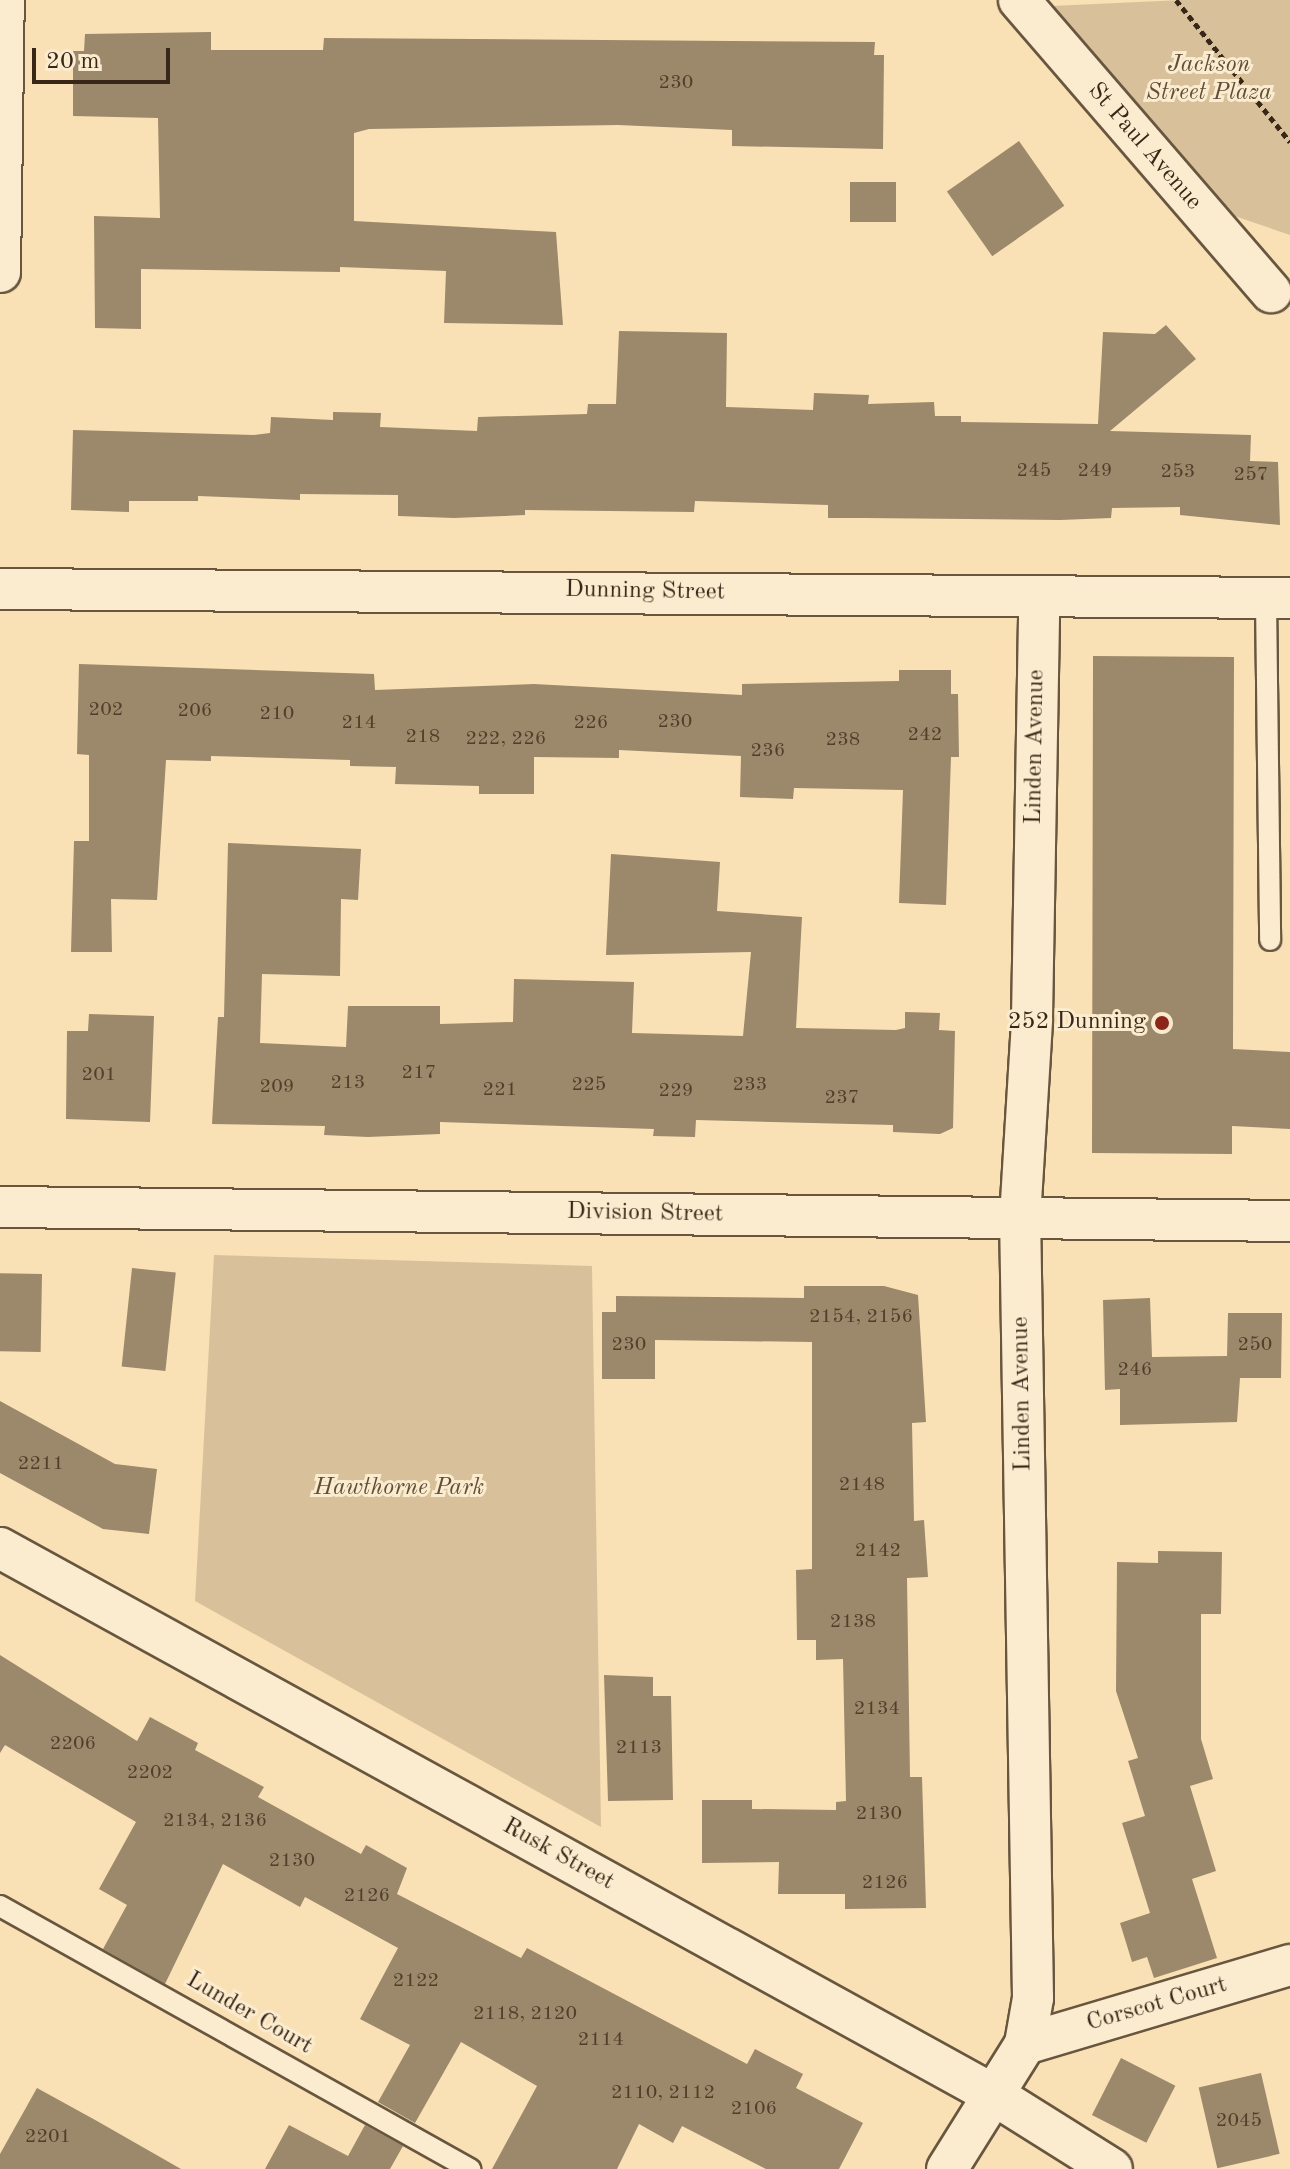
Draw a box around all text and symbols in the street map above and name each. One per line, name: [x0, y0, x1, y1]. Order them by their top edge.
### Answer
scale bar: [36, 32, 174, 82]
text: 20 m: [46, 50, 100, 74]
park label: Jackson Street Plaza: [1146, 52, 1272, 108]
house number: 230: [659, 71, 693, 95]
street label: St Paul Avenue: [1081, 77, 1207, 217]
house number: 245: [1017, 459, 1051, 483]
house number: 249: [1078, 459, 1112, 483]
house number: 253: [1161, 460, 1195, 484]
house number: 257: [1234, 463, 1268, 487]
street label: Dunning Street: [565, 576, 725, 608]
street label: Linden Avenue: [1020, 669, 1052, 825]
house number: 202: [89, 698, 123, 722]
house number: 206: [178, 699, 212, 723]
house number: 210: [260, 702, 294, 726]
house number: 230: [658, 710, 692, 734]
house number: 214: [342, 711, 376, 735]
house number: 226: [574, 711, 608, 735]
house number: 242: [908, 723, 942, 747]
house number: 218: [406, 725, 440, 749]
house number: 222, 226: [466, 727, 546, 751]
house number: 238: [826, 728, 860, 752]
house number: 236: [751, 739, 785, 763]
place label: 252 Dunning: [1008, 1009, 1146, 1037]
marker: 252 Dunning: [1153, 1014, 1171, 1032]
house number: 217: [402, 1061, 436, 1085]
house number: 201: [82, 1063, 116, 1087]
house number: 213: [331, 1071, 365, 1095]
house number: 225: [572, 1073, 606, 1097]
house number: 233: [733, 1073, 767, 1097]
house number: 209: [260, 1075, 294, 1099]
house number: 221: [483, 1078, 517, 1102]
house number: 229: [659, 1079, 693, 1103]
house number: 237: [825, 1086, 859, 1110]
street label: Division Street: [567, 1198, 723, 1230]
house number: 2154, 2156: [809, 1305, 913, 1329]
street label: Linden Avenue: [1007, 1316, 1039, 1472]
house number: 230: [612, 1333, 646, 1357]
house number: 250: [1238, 1333, 1272, 1357]
house number: 246: [1118, 1358, 1152, 1382]
house number: 2211: [18, 1452, 64, 1476]
house number: 2148: [839, 1473, 885, 1497]
park label: Hawthorne Park: [314, 1475, 484, 1503]
house number: 2142: [855, 1539, 901, 1563]
house number: 2138: [830, 1610, 876, 1634]
house number: 2134: [854, 1697, 900, 1721]
house number: 2206: [50, 1732, 96, 1756]
house number: 2113: [616, 1736, 662, 1760]
house number: 2202: [127, 1761, 173, 1785]
house number: 2130: [856, 1802, 902, 1826]
house number: 2134, 2136: [163, 1809, 267, 1833]
street label: Rusk Street: [497, 1813, 619, 1897]
house number: 2130: [269, 1849, 315, 1873]
house number: 2126: [862, 1871, 908, 1895]
house number: 2126: [344, 1884, 390, 1908]
street label: Lunder Court: [181, 1966, 317, 2062]
house number: 2122: [393, 1969, 439, 1993]
street label: Corscot Court: [1083, 1971, 1231, 2039]
house number: 2118, 2120: [473, 2002, 577, 2026]
house number: 2114: [578, 2028, 624, 2052]
house number: 2110, 2112: [611, 2081, 715, 2105]
house number: 2106: [731, 2097, 777, 2121]
house number: 2045: [1216, 2109, 1262, 2133]
house number: 2201: [25, 2125, 71, 2149]

